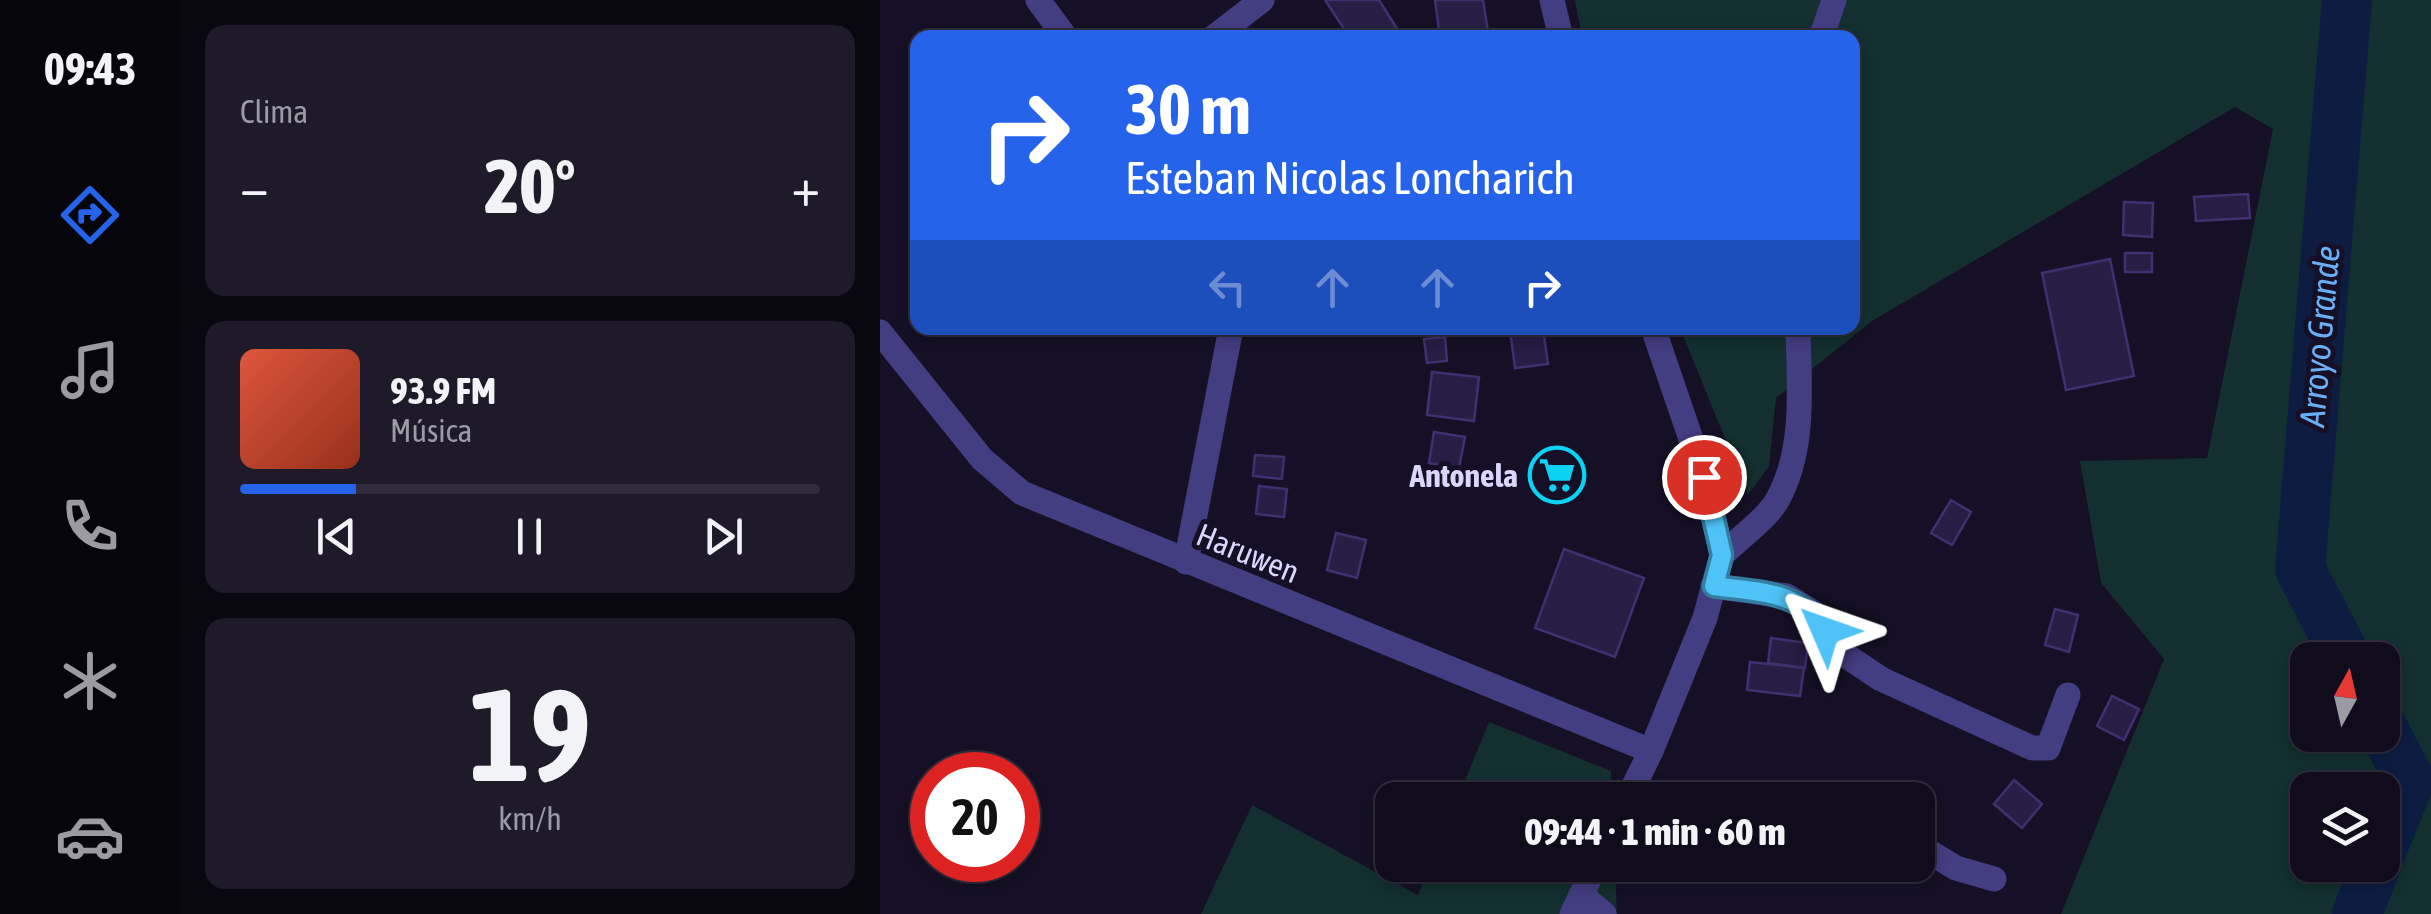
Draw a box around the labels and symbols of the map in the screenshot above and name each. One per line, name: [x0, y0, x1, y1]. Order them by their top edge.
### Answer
water label: Arroyo Grande: [2291, 244, 2347, 429]
pin: [1662, 435, 1747, 520]
supermarket icon: Antonela: [1527, 445, 1587, 505]
place label: Antonela: [1408, 457, 1518, 494]
street label: Haruwen: [1191, 516, 1305, 590]
position arrow: [1773, 579, 1877, 683]
north arrow: [2290, 642, 2400, 752]
speed limit sign: 20: [910, 752, 1040, 882]

